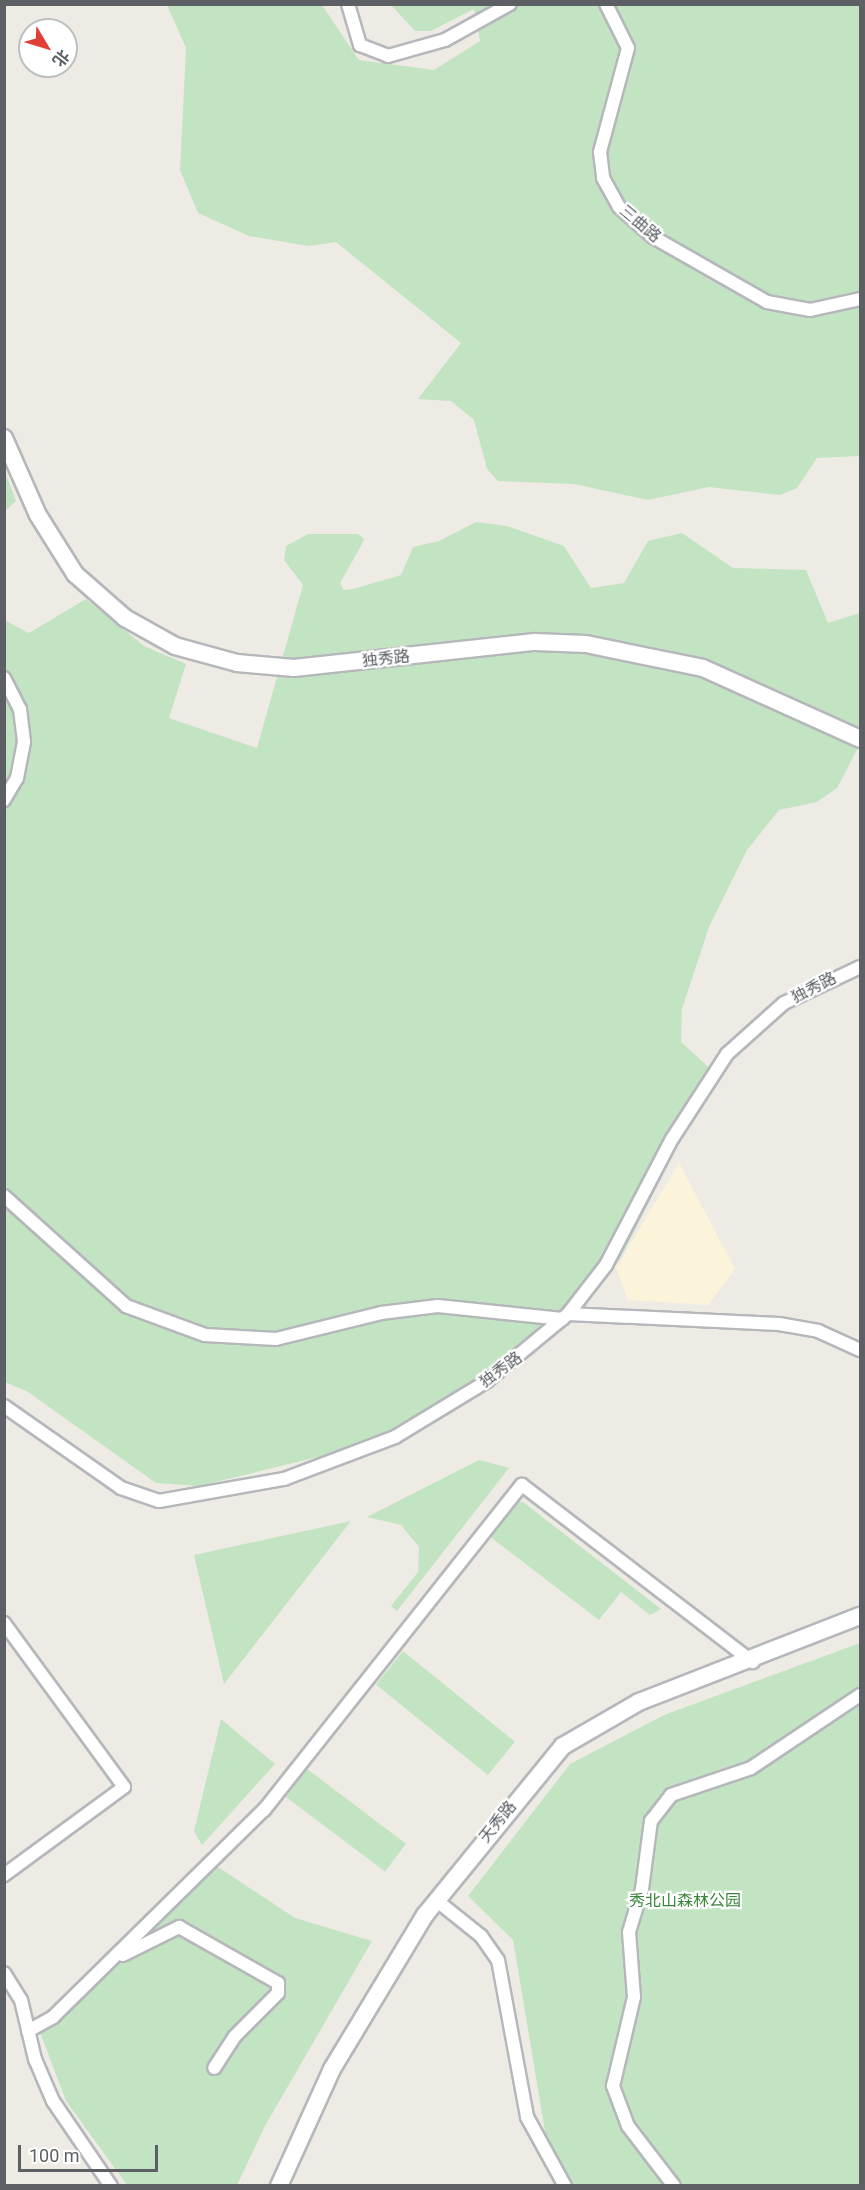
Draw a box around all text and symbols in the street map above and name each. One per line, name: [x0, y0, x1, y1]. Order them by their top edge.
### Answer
north arrow: [18, 18, 78, 78]
text: 北: [49, 46, 73, 70]
street label: 三曲路: [615, 201, 665, 247]
street label: 独秀路: [361, 647, 411, 671]
street label: 独秀路: [788, 969, 840, 1007]
street label: 独秀路: [476, 1348, 526, 1392]
street label: 天秀路: [475, 1797, 521, 1847]
park label: 秀北山森林公园: [629, 1891, 741, 1911]
scale bar: [21, 2133, 160, 2171]
text: 100 m: [29, 2145, 80, 2166]

